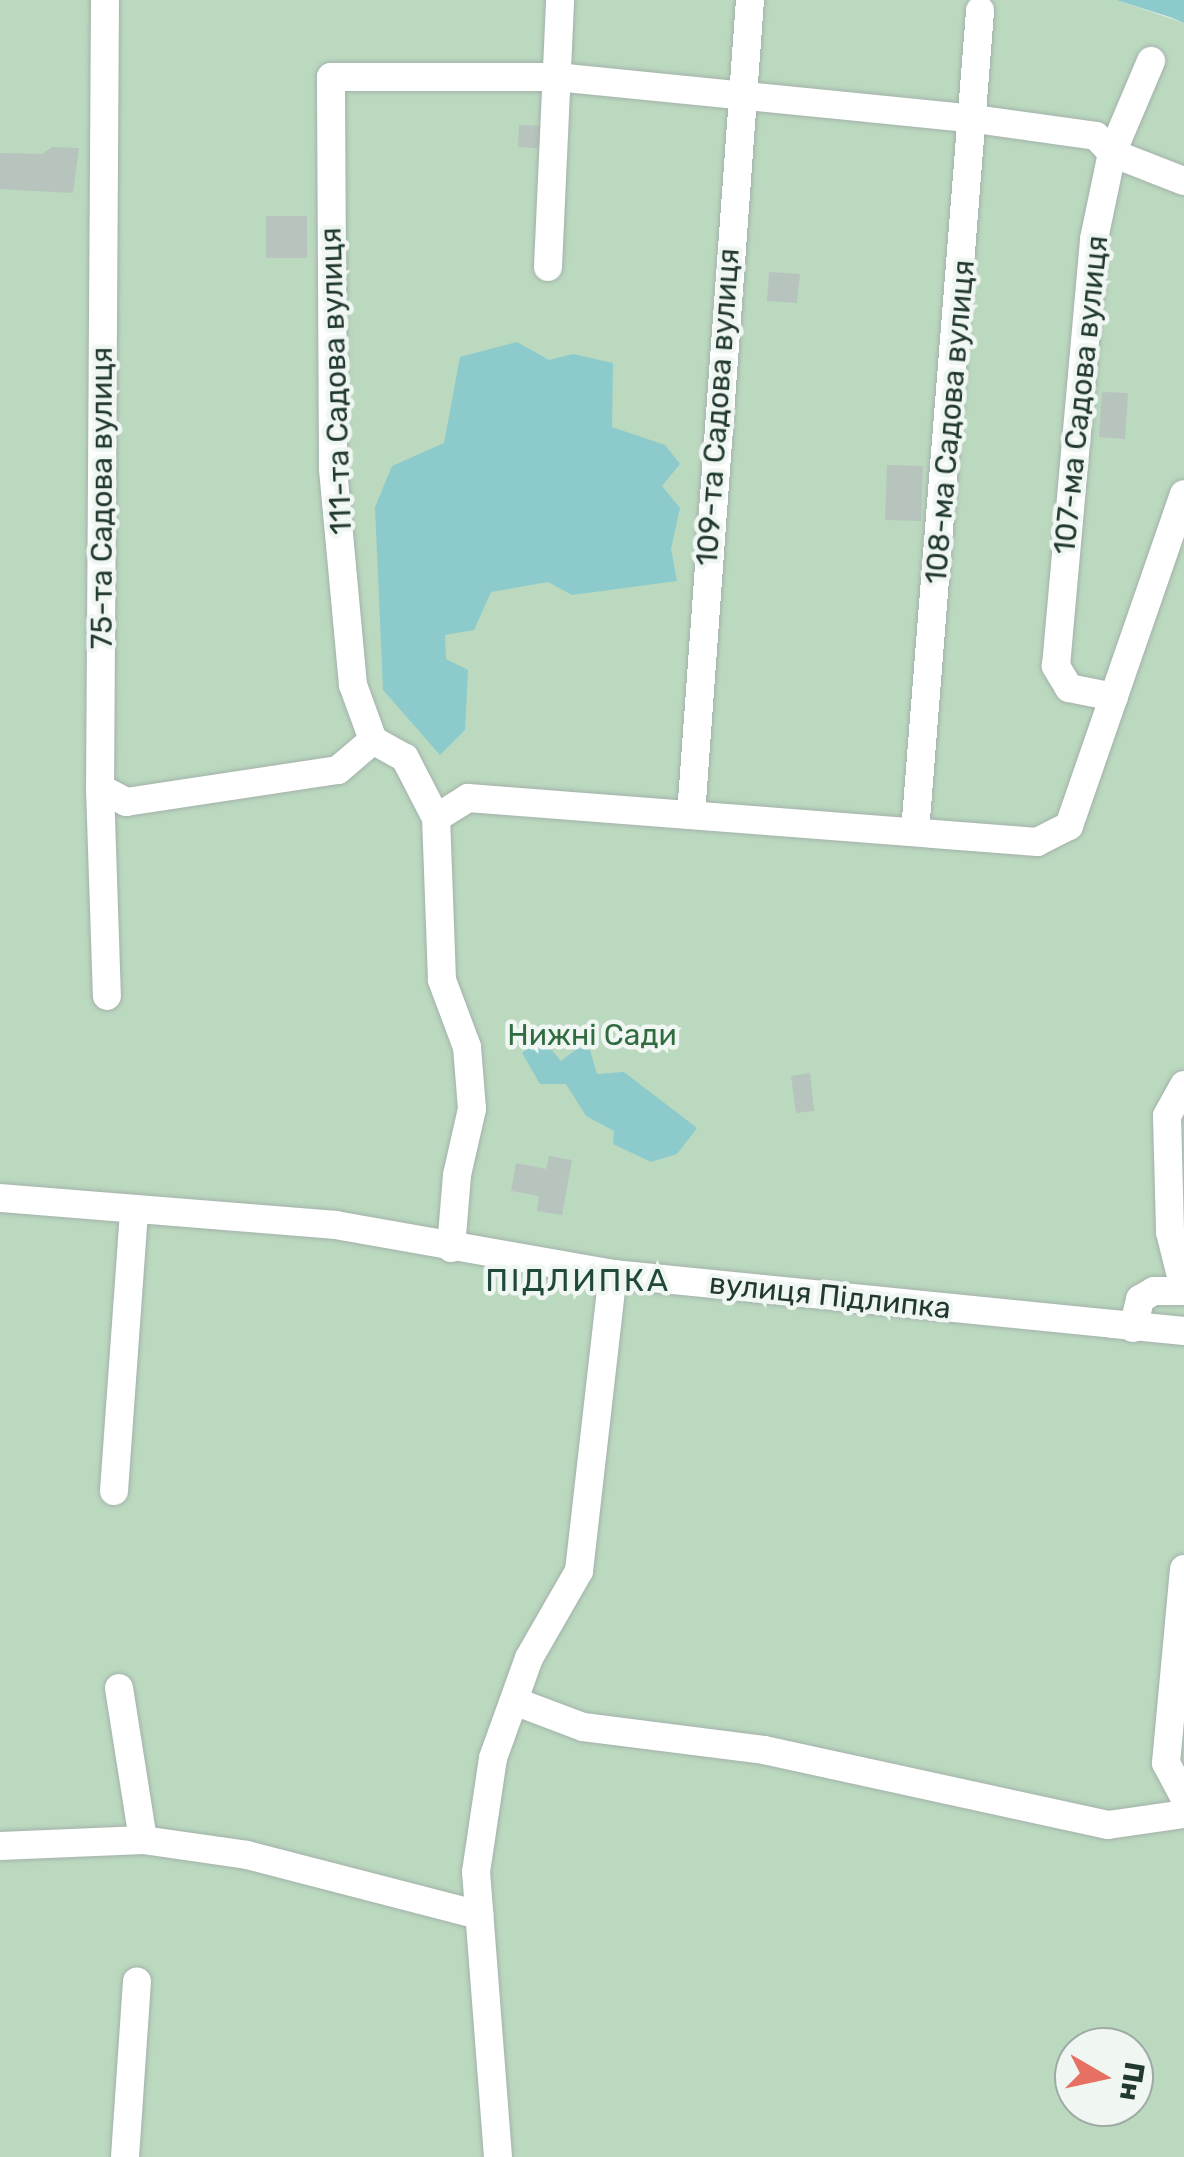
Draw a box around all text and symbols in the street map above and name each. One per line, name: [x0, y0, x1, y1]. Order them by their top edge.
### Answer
street label: 111-та Садова вулиця: [313, 227, 359, 535]
street label: 107-ма Садова вулиця: [1046, 234, 1116, 556]
street label: 109-та Садова вулиця: [689, 247, 747, 567]
street label: 108-ма Садова вулиця: [918, 258, 982, 586]
street label: 75-та Садова вулиця: [84, 347, 120, 649]
park label: Нижні Сади: [507, 1017, 677, 1053]
district label: ПІДЛИПКА: [485, 1261, 671, 1299]
street label: вулиця Підлипка: [707, 1265, 953, 1327]
north arrow: [1054, 2027, 1154, 2127]
text: Пн: [1113, 2060, 1151, 2103]

